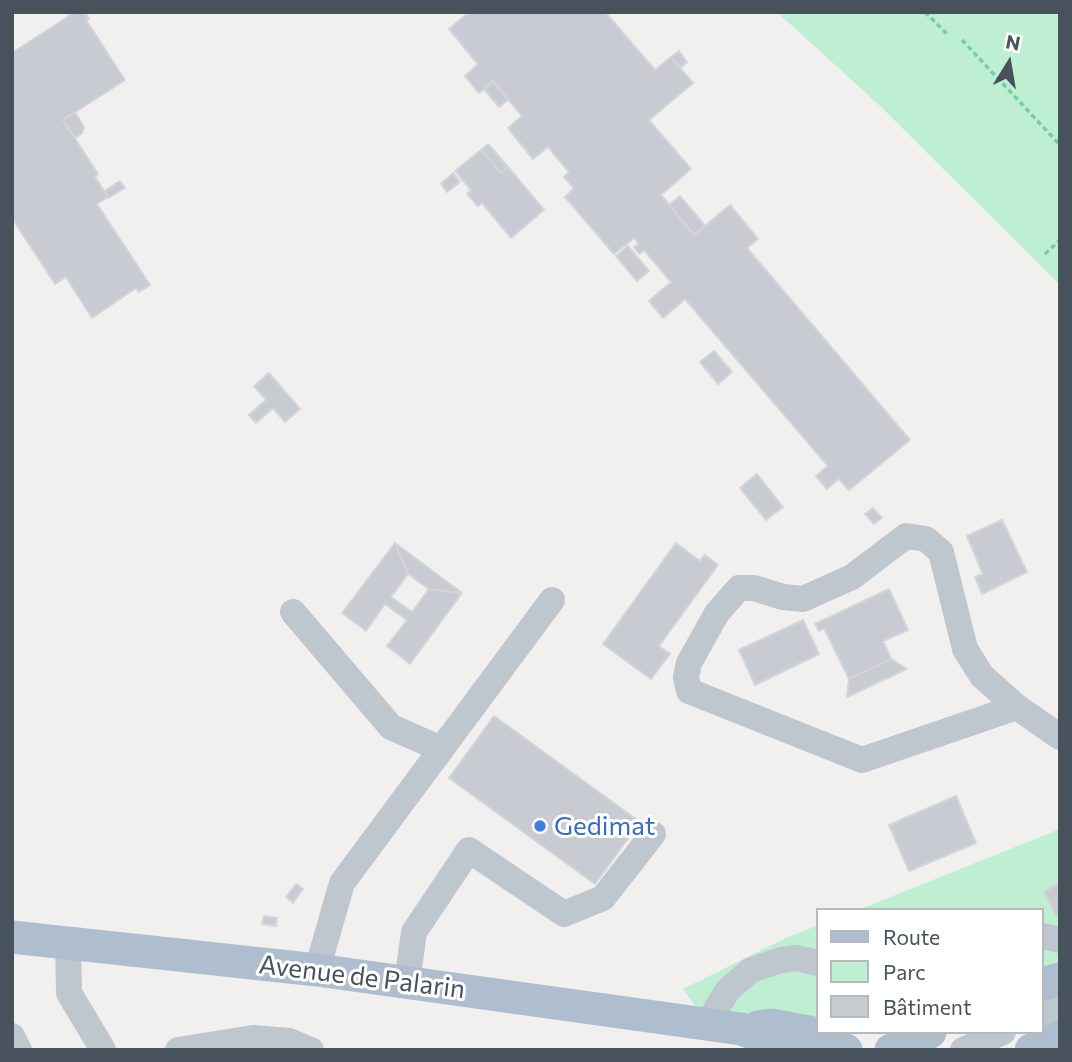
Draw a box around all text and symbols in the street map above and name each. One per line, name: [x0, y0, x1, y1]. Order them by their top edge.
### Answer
north arrow: [974, 28, 1044, 98]
text: N: [1004, 29, 1022, 55]
place label: Gedimat: [554, 810, 655, 842]
marker: Gedimat: [532, 818, 548, 834]
legend: [816, 908, 1044, 1034]
text: Route: [883, 924, 940, 949]
street label: Avenue de Palarin: [257, 949, 467, 1005]
text: Parc: [883, 959, 926, 984]
text: Bâtiment: [883, 994, 972, 1019]

